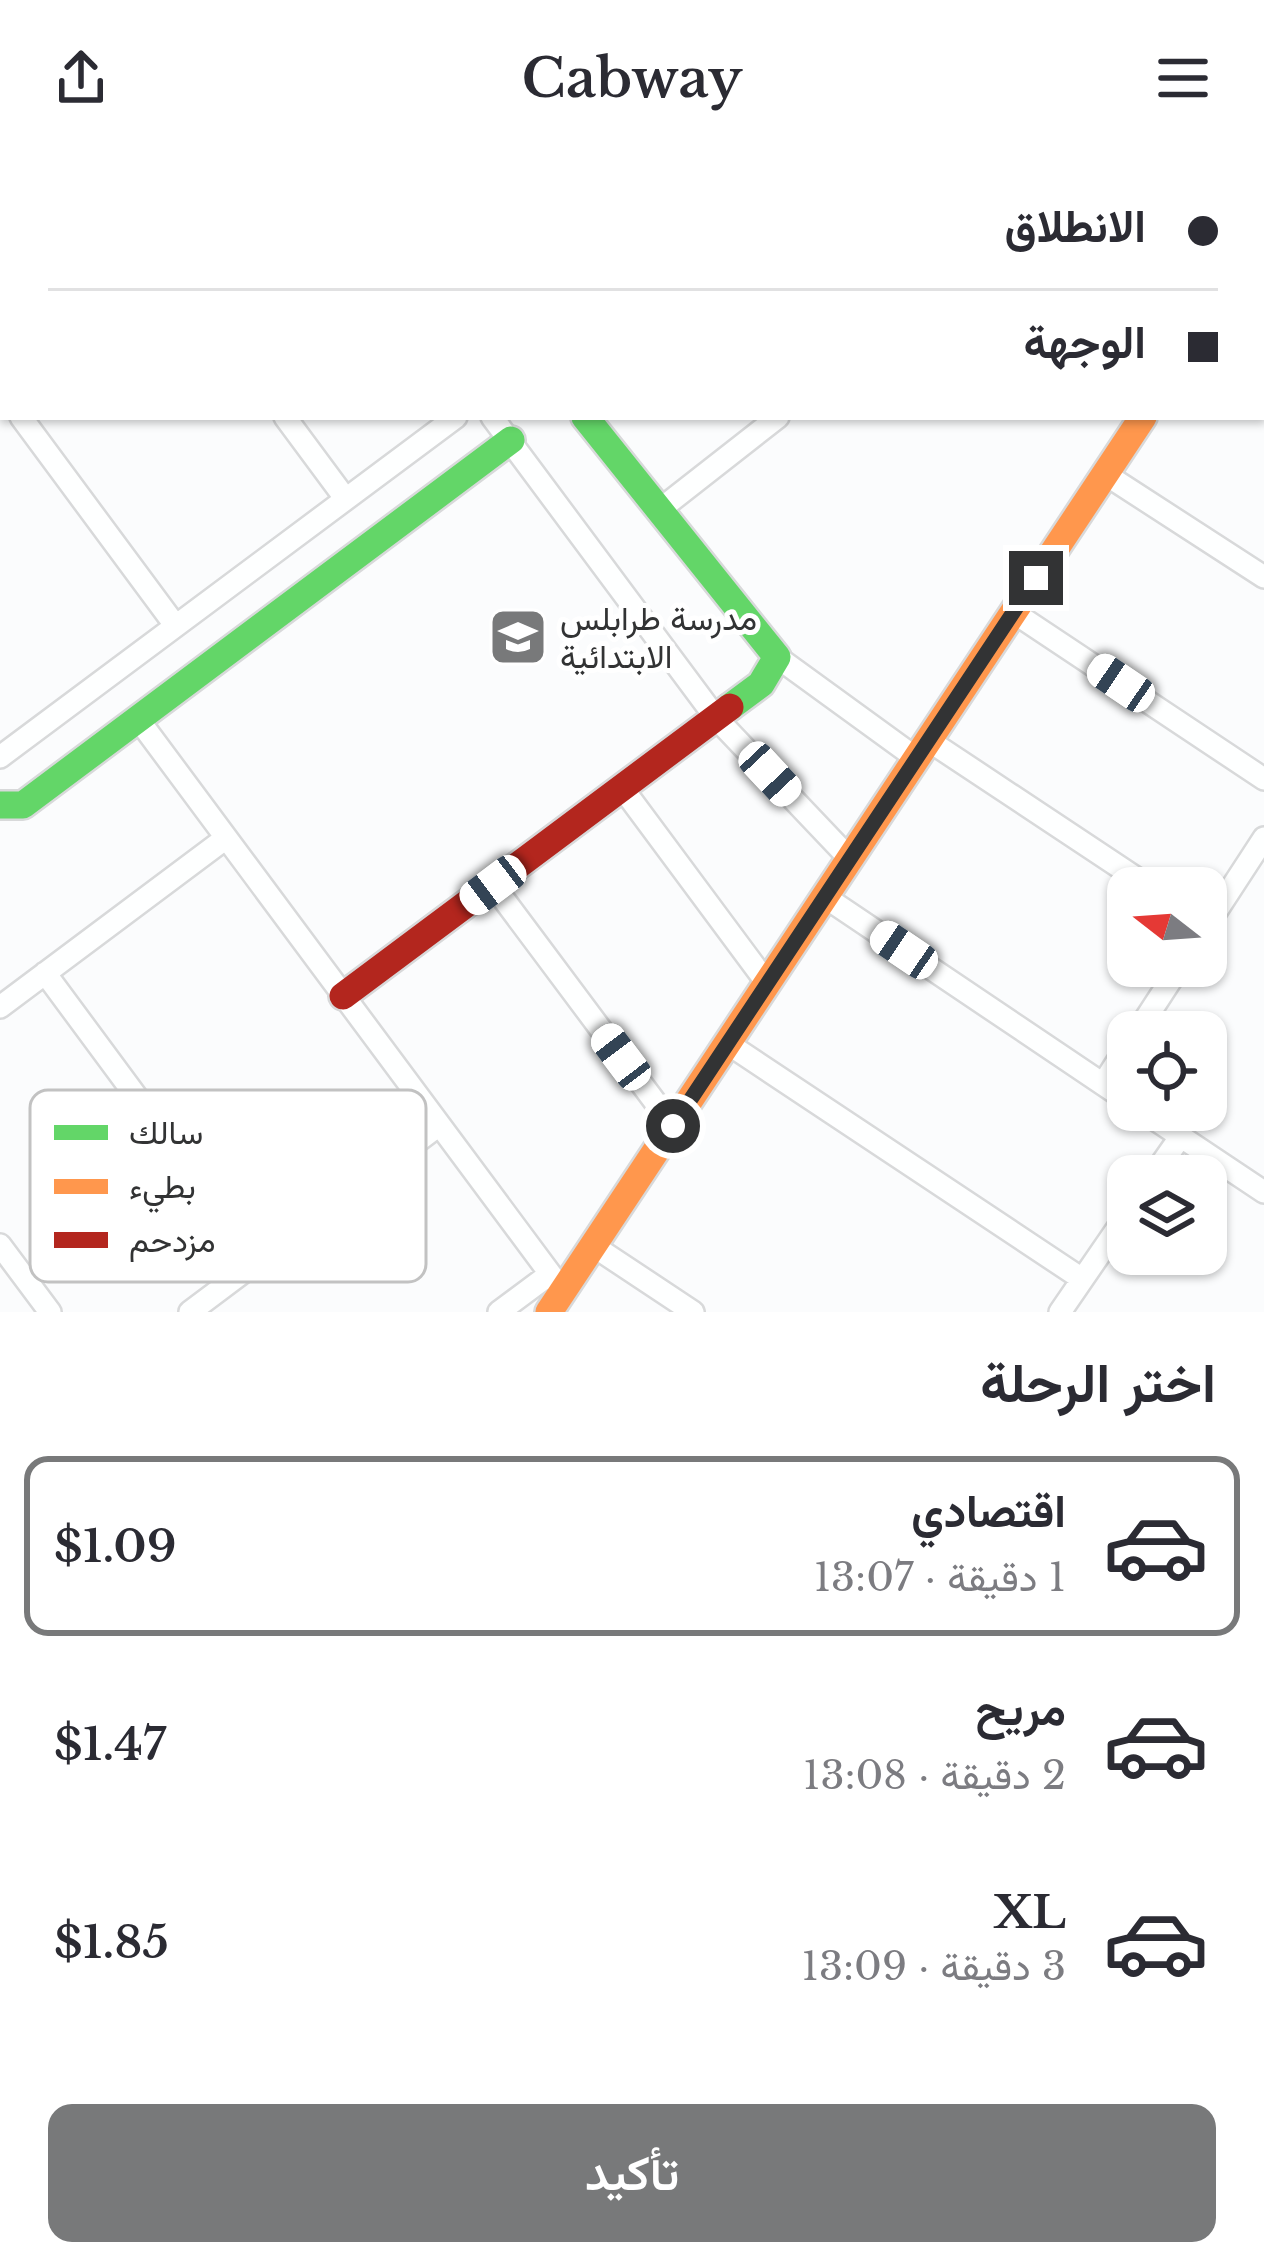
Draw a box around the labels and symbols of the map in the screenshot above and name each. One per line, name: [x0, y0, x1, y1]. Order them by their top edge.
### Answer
route end: [1009, 551, 1063, 605]
place label: مدرسة طرابلس الابتدائية: [560, 598, 757, 677]
school or university icon: مدرسة طرابلس الابتدائية: [487, 606, 549, 668]
car: [1081, 648, 1161, 718]
car: [732, 735, 808, 813]
car: [453, 849, 533, 921]
north arrow: [1107, 867, 1227, 987]
car: [864, 915, 944, 985]
car: [585, 1017, 657, 1097]
legend: [30, 1090, 426, 1282]
route start: [646, 1099, 700, 1153]
text: سالك: [129, 1112, 203, 1153]
text: بطيء: [129, 1166, 196, 1213]
text: مزدحم: [129, 1220, 216, 1262]

